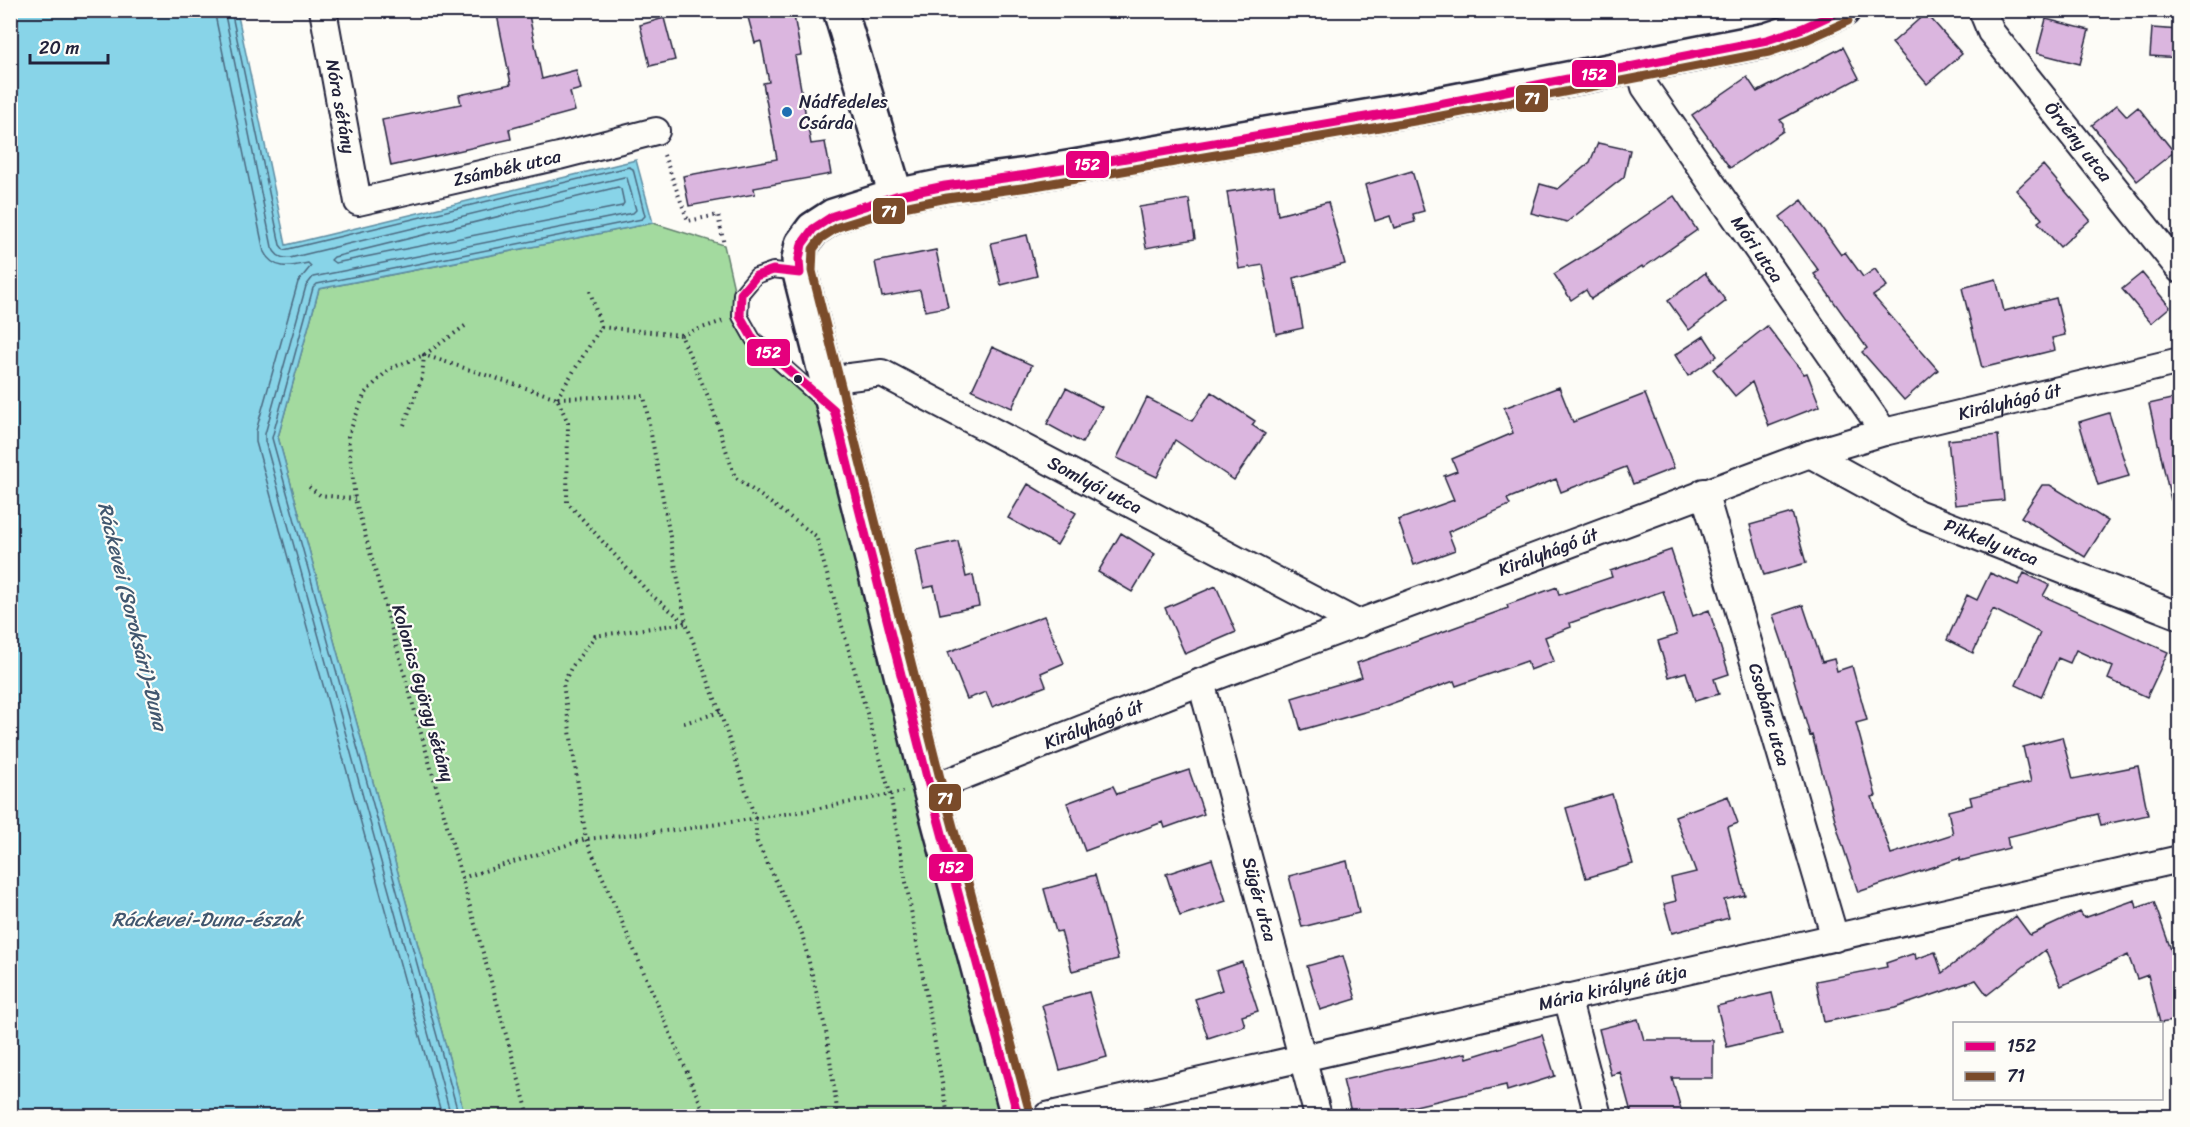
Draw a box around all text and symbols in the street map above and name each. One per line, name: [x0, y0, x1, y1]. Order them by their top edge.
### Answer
scale bar: [30, 27, 108, 65]
text: 20 m: [39, 32, 79, 64]
street label: Nóra sétány: [316, 56, 365, 157]
line badge: 152: [1571, 59, 1617, 88]
text: 152: [1581, 60, 1608, 89]
line badge: 71: [1515, 84, 1549, 113]
text: 71: [1524, 84, 1540, 113]
place label: Nádfedeles Csárda: [799, 86, 889, 139]
street label: Örvény utca: [2036, 94, 2121, 190]
marker: Nádfedeles Csárda: [780, 105, 794, 119]
street label: Zsámbék utca: [450, 140, 565, 196]
line badge: 152: [1065, 150, 1110, 179]
text: 152: [1074, 150, 1101, 179]
line badge: 71: [872, 197, 906, 225]
text: 71: [881, 197, 897, 226]
street label: Móri utca: [1722, 209, 1792, 290]
line badge: 152: [746, 338, 791, 367]
text: 152: [755, 338, 782, 367]
unlabelled marker: [792, 373, 804, 385]
street label: Királyhágó út: [1955, 374, 2065, 430]
street label: Somlyói utca: [1042, 447, 1148, 523]
water label: Ráckevei (Soroksári)-Duna: [87, 498, 179, 737]
street label: Pikkely utca: [1939, 509, 2043, 575]
street label: Királyhágó út: [1493, 518, 1604, 585]
street label: Kolonics György sétány: [382, 600, 464, 786]
street label: Csobánc utca: [1739, 659, 1800, 770]
street label: Királyhágó út: [1039, 690, 1149, 759]
line badge: 71: [928, 783, 962, 812]
text: 71: [937, 784, 953, 813]
line badge: 152: [928, 853, 974, 882]
text: 152: [938, 853, 965, 882]
street label: Sügér utca: [1233, 853, 1287, 946]
water label: Ráckevei-Duna-észak: [112, 902, 304, 937]
street label: Mária királyné útja: [1535, 955, 1690, 1020]
legend: [1953, 1022, 2163, 1100]
text: 152: [2007, 1030, 2036, 1062]
text: 71: [2007, 1060, 2025, 1092]

